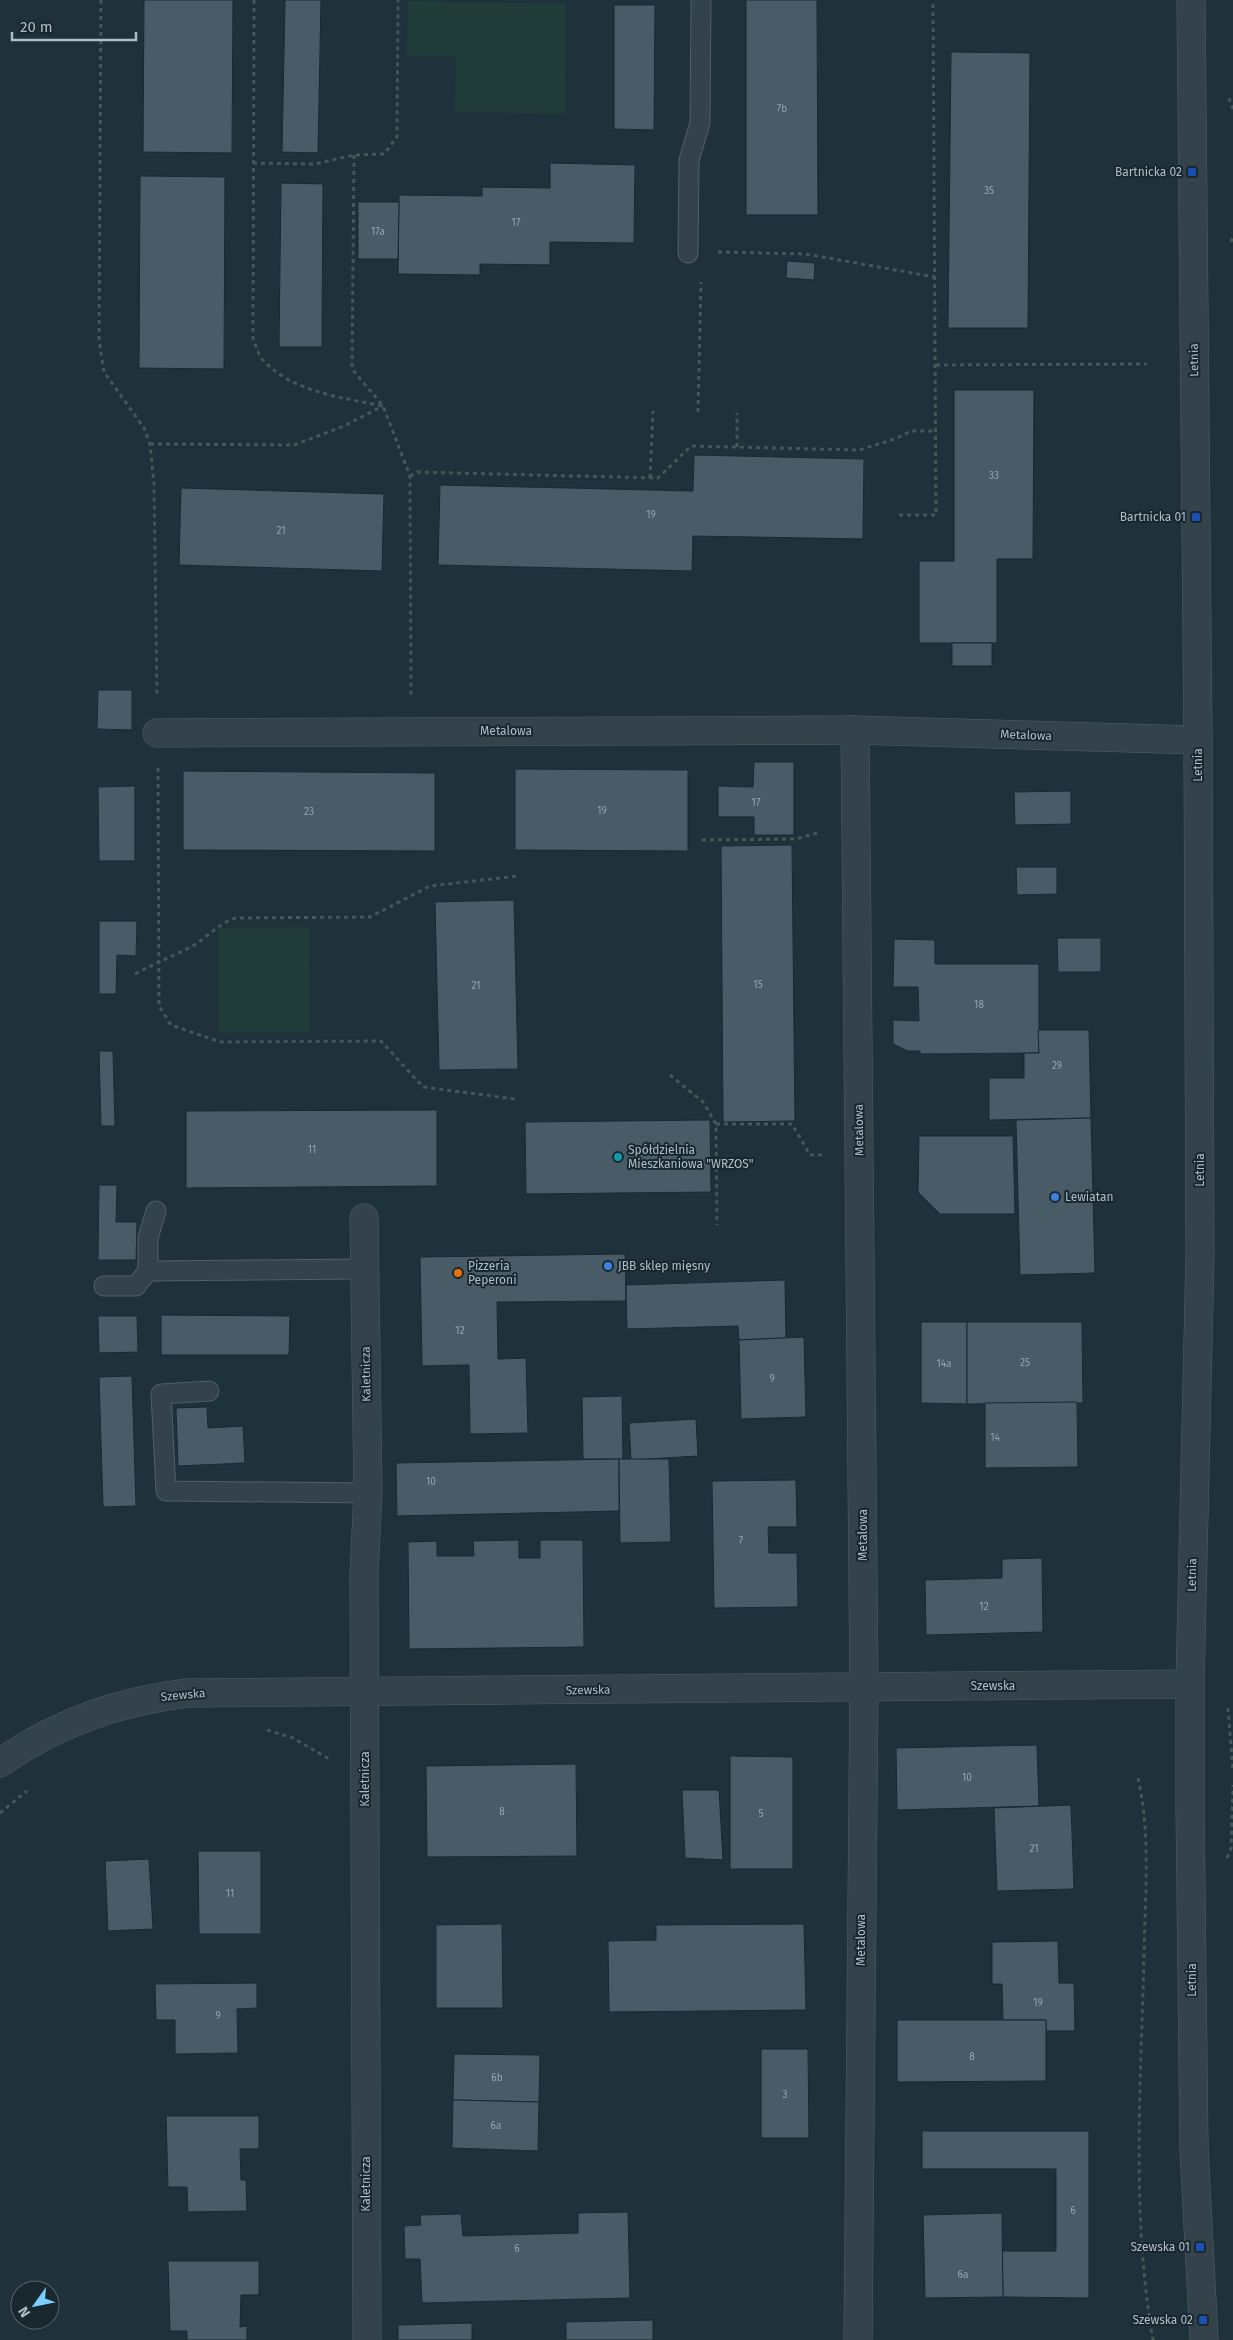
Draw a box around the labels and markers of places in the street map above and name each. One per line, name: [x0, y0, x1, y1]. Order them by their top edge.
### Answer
place label: Bartnicka 02: [1115, 165, 1182, 179]
marker: Bartnicka 02: [1186, 166, 1198, 178]
place label: Bartnicka 01: [1120, 510, 1186, 524]
marker: Bartnicka 01: [1190, 511, 1202, 523]
place label: Spółdzielnia Mieszkaniowa "WRZOS": [628, 1143, 754, 1171]
marker: Spółdzielnia Mieszkaniowa "WRZOS": [612, 1151, 624, 1163]
place label: Lewiatan: [1065, 1190, 1114, 1204]
marker: Lewiatan: [1049, 1191, 1061, 1203]
place label: Pizzeria Peperoni: [468, 1259, 517, 1287]
place label: JBB sklep mięsny: [618, 1259, 710, 1273]
marker: JBB sklep mięsny: [602, 1260, 614, 1272]
marker: Pizzeria Peperoni: [452, 1267, 464, 1279]
place label: Szewska 01: [1130, 2240, 1190, 2254]
marker: Szewska 01: [1194, 2241, 1206, 2253]
place label: Szewska 02: [1133, 2313, 1193, 2327]
marker: Szewska 02: [1197, 2314, 1209, 2326]

